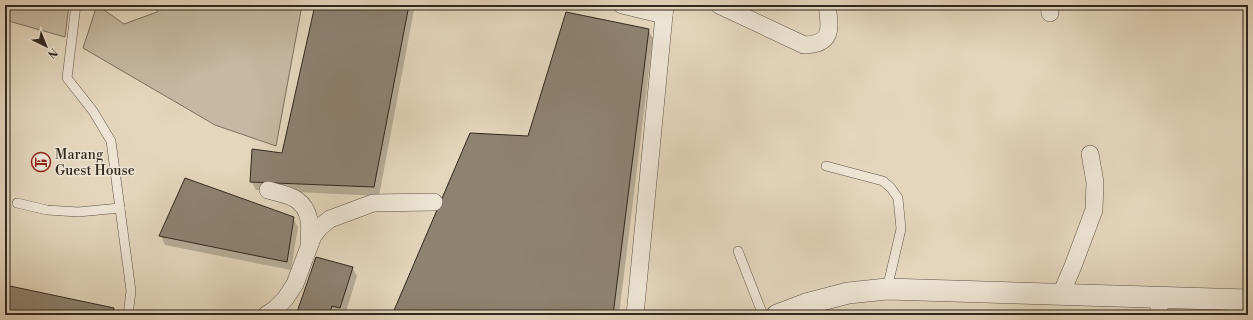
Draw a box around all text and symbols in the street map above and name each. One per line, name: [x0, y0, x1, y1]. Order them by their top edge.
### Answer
north arrow: [26, 26, 66, 66]
text: N: [44, 44, 60, 61]
place label: Marang Guest House: [55, 146, 135, 180]
hotel icon: Marang Guest House: [30, 151, 52, 173]

